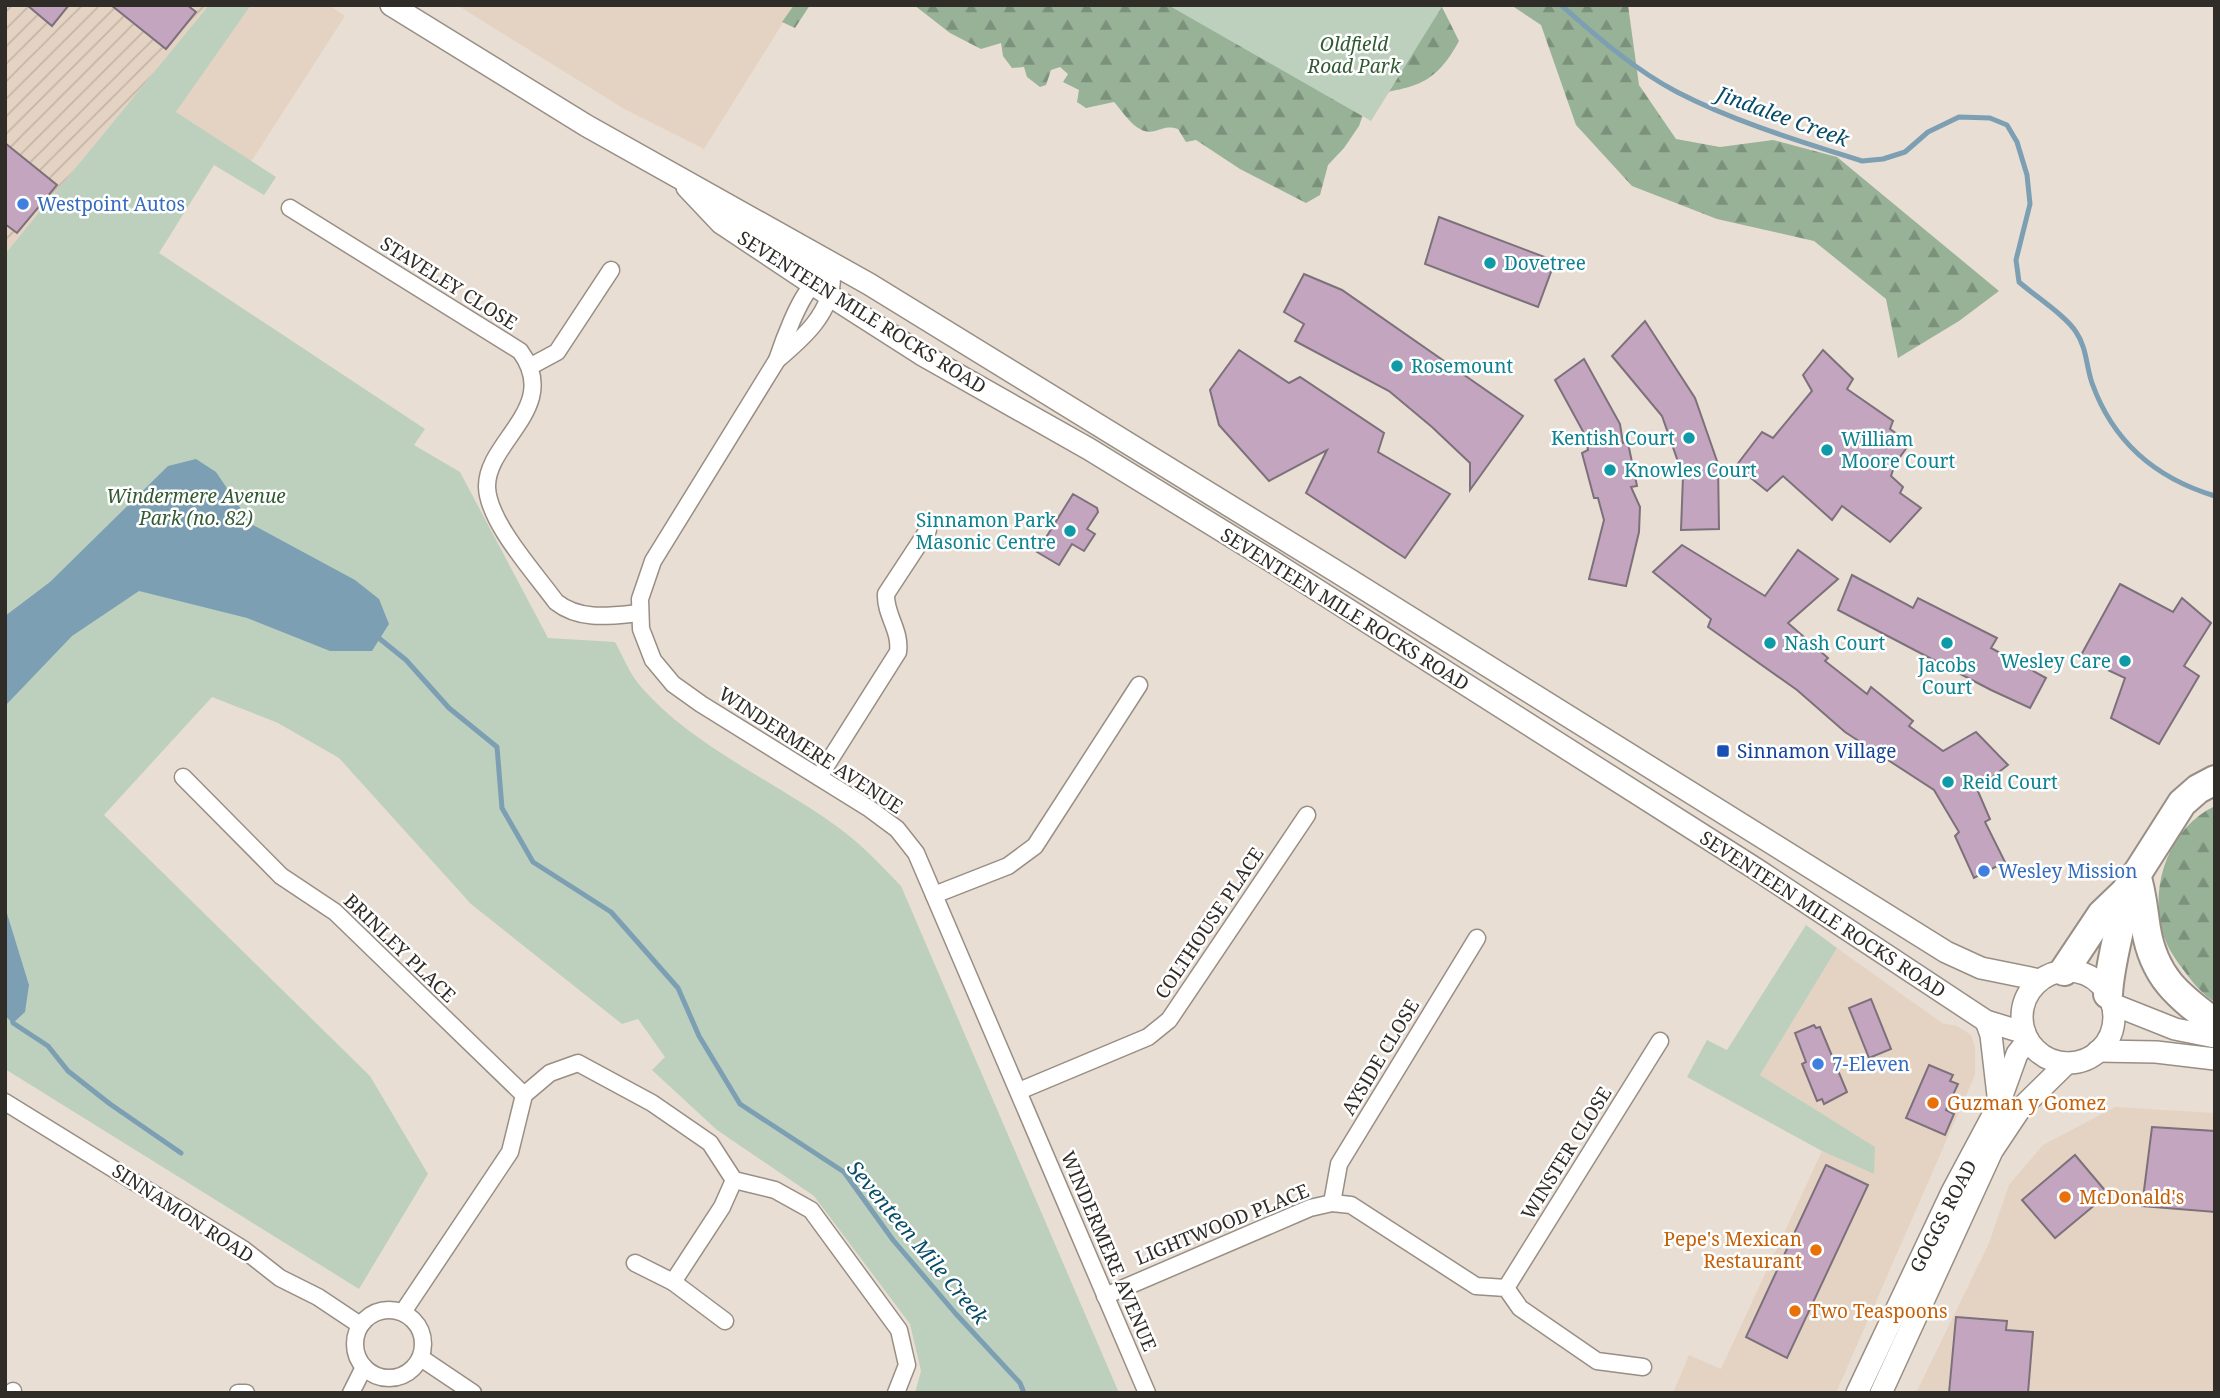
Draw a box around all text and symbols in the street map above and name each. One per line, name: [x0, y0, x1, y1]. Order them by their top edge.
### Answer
park label: Oldfield Road Park: [1307, 31, 1402, 79]
water label: Jindalee Creek: [1709, 78, 1854, 153]
place label: Westpoint Autos: [37, 191, 185, 217]
marker: Westpoint Autos: [15, 196, 31, 212]
street label: SEVENTEEN MILE ROCKS ROAD: [733, 225, 991, 399]
street label: STAVELEY CLOSE: [376, 230, 523, 336]
place label: Dovetree: [1504, 250, 1586, 276]
marker: Dovetree: [1482, 255, 1498, 271]
place label: Rosemount: [1411, 353, 1513, 379]
marker: Rosemount: [1389, 358, 1405, 374]
place label: Kentish Court: [1551, 425, 1675, 451]
place label: William Moore Court: [1841, 426, 1955, 474]
marker: Kentish Court: [1681, 430, 1697, 446]
marker: William Moore Court: [1819, 442, 1835, 458]
place label: Knowles Court: [1624, 457, 1757, 483]
marker: Knowles Court: [1602, 462, 1618, 478]
park label: Windermere Avenue Park (no. 82): [106, 483, 286, 531]
place label: Sinnamon Park Masonic Centre: [915, 507, 1057, 555]
street label: SEVENTEEN MILE ROCKS ROAD: [1216, 522, 1474, 696]
marker: Sinnamon Park Masonic Centre: [1062, 523, 1078, 539]
place label: Nash Court: [1784, 630, 1885, 656]
marker: Nash Court: [1762, 635, 1778, 651]
marker: Jacobs Court: [1939, 635, 1955, 651]
place label: Wesley Care: [2000, 648, 2111, 674]
place label: Jacobs Court: [1917, 652, 1976, 700]
marker: Wesley Care: [2117, 653, 2133, 669]
street label: WINDERMERE AVENUE: [714, 681, 908, 820]
place label: Sinnamon Village: [1737, 738, 1897, 764]
marker: Sinnamon Village: [1715, 743, 1731, 759]
place label: Reid Court: [1962, 769, 2058, 795]
marker: Reid Court: [1940, 774, 1956, 790]
street label: SEVENTEEN MILE ROCKS ROAD: [1695, 825, 1951, 1003]
street label: COLTHOUSE PLACE: [1149, 842, 1270, 1004]
place label: Wesley Mission: [1998, 858, 2138, 884]
marker: Wesley Mission: [1976, 863, 1992, 879]
street label: BRINLEY PLACE: [338, 888, 462, 1008]
street label: AYSIDE CLOSE: [1335, 994, 1425, 1120]
place label: 7-Eleven: [1832, 1051, 1910, 1077]
marker: 7-Eleven: [1810, 1056, 1826, 1072]
street label: WINSTER CLOSE: [1515, 1082, 1617, 1224]
place label: Guzman y Gomez: [1947, 1090, 2106, 1116]
marker: Guzman y Gomez: [1925, 1095, 1941, 1111]
street label: WINDERMERE AVENUE: [1055, 1147, 1163, 1355]
water label: Seventeen Mile Creek: [841, 1154, 996, 1331]
street label: GOGGS ROAD: [1903, 1155, 1983, 1277]
street label: SINNAMON ROAD: [107, 1157, 259, 1269]
street label: LIGHTWOOD PLACE: [1131, 1177, 1313, 1271]
place label: McDonald's: [2079, 1184, 2184, 1210]
marker: McDonald's: [2057, 1189, 2073, 1205]
place label: Pepe's Mexican Restaurant: [1663, 1226, 1802, 1274]
marker: Pepe's Mexican Restaurant: [1808, 1242, 1824, 1258]
place label: Two Teaspoons: [1809, 1298, 1947, 1324]
marker: Two Teaspoons: [1787, 1303, 1803, 1319]

